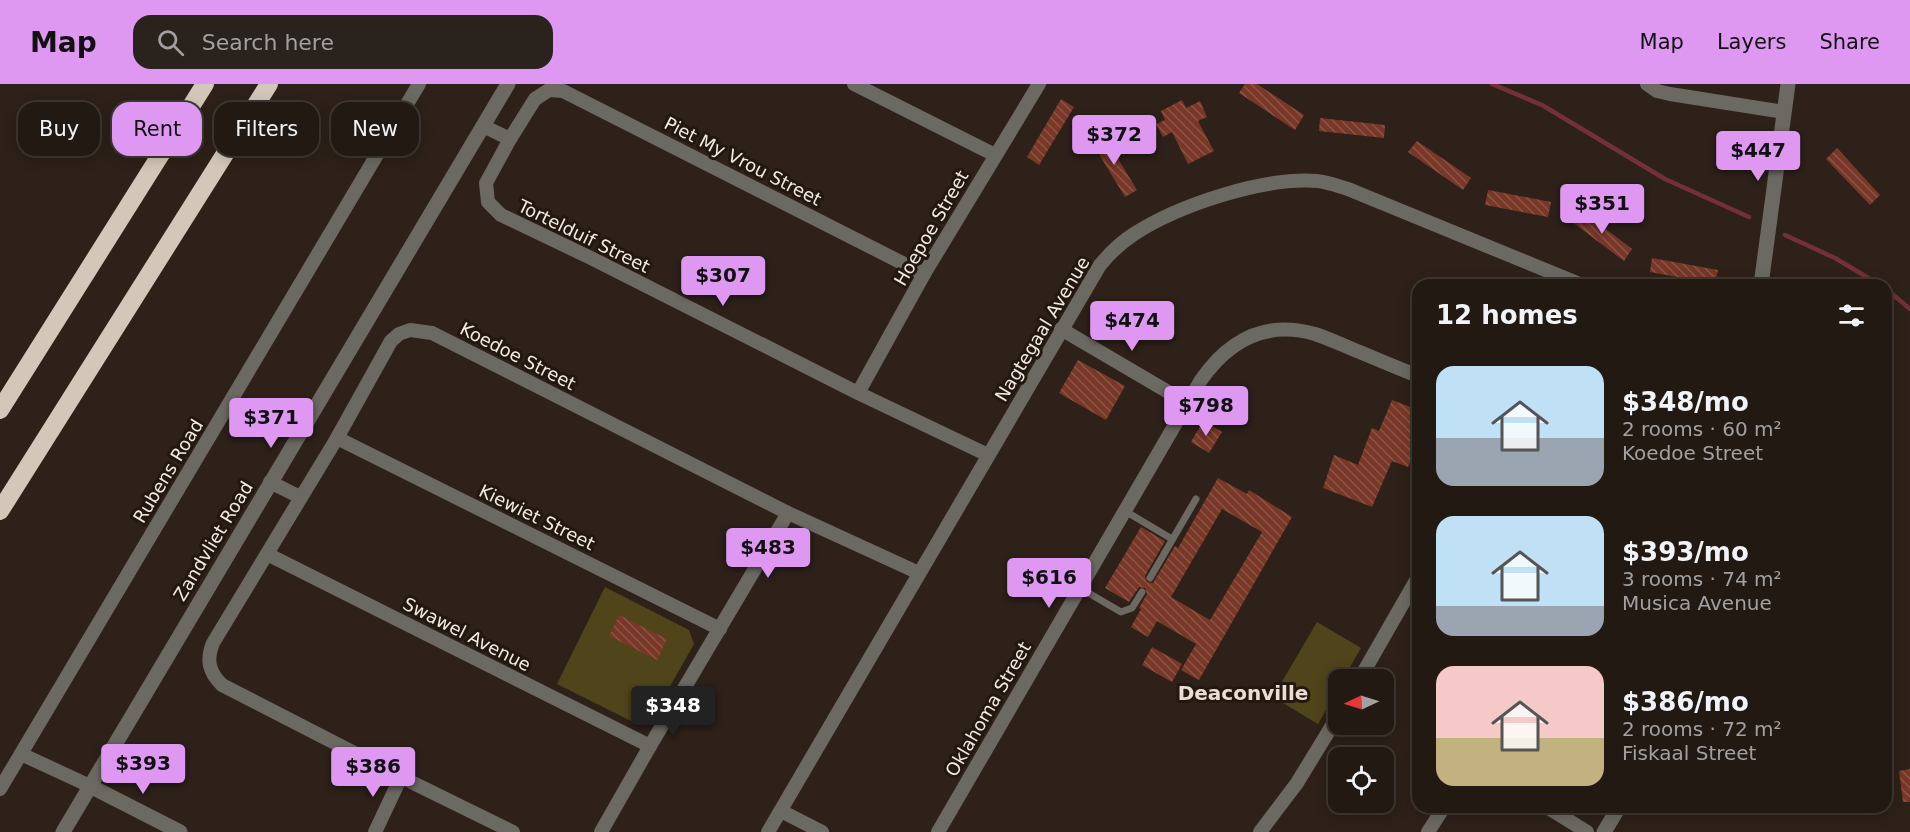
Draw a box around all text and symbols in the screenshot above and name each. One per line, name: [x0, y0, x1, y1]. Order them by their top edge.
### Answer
search box: [133, 15, 553, 69]
text: Map: [30, 26, 97, 59]
icon: search: [154, 26, 187, 59]
text: Search here: [202, 30, 334, 55]
text: Map: [1640, 30, 1684, 54]
text: Layers: [1717, 30, 1786, 54]
text: Share: [1819, 30, 1880, 54]
chip: Buy: [18, 102, 100, 156]
chip: Rent: [112, 102, 202, 156]
chip: Filters: [214, 102, 319, 156]
chip: New: [331, 102, 419, 156]
street label: Piet My Vrou Street: [661, 112, 825, 210]
pin: $372: [1078, 115, 1150, 166]
text: $372: [1086, 122, 1142, 146]
pin: $447: [1722, 131, 1794, 182]
text: $447: [1730, 138, 1786, 162]
street label: Hoepoe Street: [890, 167, 972, 289]
pin: $351: [1566, 184, 1638, 235]
text: $351: [1574, 191, 1630, 215]
street label: Tortelduif Street: [514, 195, 653, 277]
street label: Nagtegaal Avenue: [990, 253, 1094, 405]
pin: $307: [687, 256, 759, 307]
text: $307: [695, 263, 751, 287]
icon: filters: [1835, 299, 1868, 332]
text: 12 homes: [1436, 300, 1578, 330]
pin: $474: [1096, 301, 1168, 352]
text: $474: [1104, 308, 1160, 332]
street label: Koedoe Street: [457, 318, 579, 394]
pin: $798: [1170, 386, 1242, 437]
text: $348/mo: [1622, 387, 1749, 417]
icon: home: [1484, 390, 1556, 462]
text: $798: [1178, 393, 1234, 417]
pin: $371: [235, 398, 307, 449]
text: $371: [243, 405, 299, 429]
street label: Rubens Road: [129, 415, 207, 527]
text: 2 rooms · 60 m²: [1622, 417, 1782, 441]
text: Koedoe Street: [1622, 441, 1763, 465]
street label: Zandvliet Road: [169, 477, 257, 605]
street label: Kiewiet Street: [476, 480, 598, 554]
pin: $483: [732, 528, 804, 579]
text: $483: [740, 535, 796, 559]
text: $393/mo: [1622, 537, 1749, 567]
icon: home: [1484, 540, 1556, 612]
pin: $616: [1013, 558, 1085, 609]
text: $616: [1021, 565, 1077, 589]
text: 3 rooms · 74 m²: [1622, 567, 1782, 591]
text: Musica Avenue: [1622, 591, 1772, 615]
street label: Swawel Avenue: [400, 593, 534, 675]
street label: Oklahoma Street: [941, 638, 1035, 780]
north arrow: [1328, 669, 1394, 735]
map controls: [1328, 669, 1394, 813]
district label: Deaconville: [1178, 681, 1308, 705]
pin: $348: [637, 686, 709, 737]
text: $386/mo: [1622, 687, 1749, 717]
icon: home: [1484, 690, 1556, 762]
text: $348: [645, 693, 701, 717]
text: 2 rooms · 72 m²: [1622, 717, 1782, 741]
text: Fiskaal Street: [1622, 741, 1756, 765]
pin: $393: [107, 744, 179, 795]
pin: $386: [337, 747, 409, 798]
button: locate: [1328, 747, 1394, 813]
text: $393: [115, 751, 171, 775]
text: $386: [345, 754, 401, 778]

